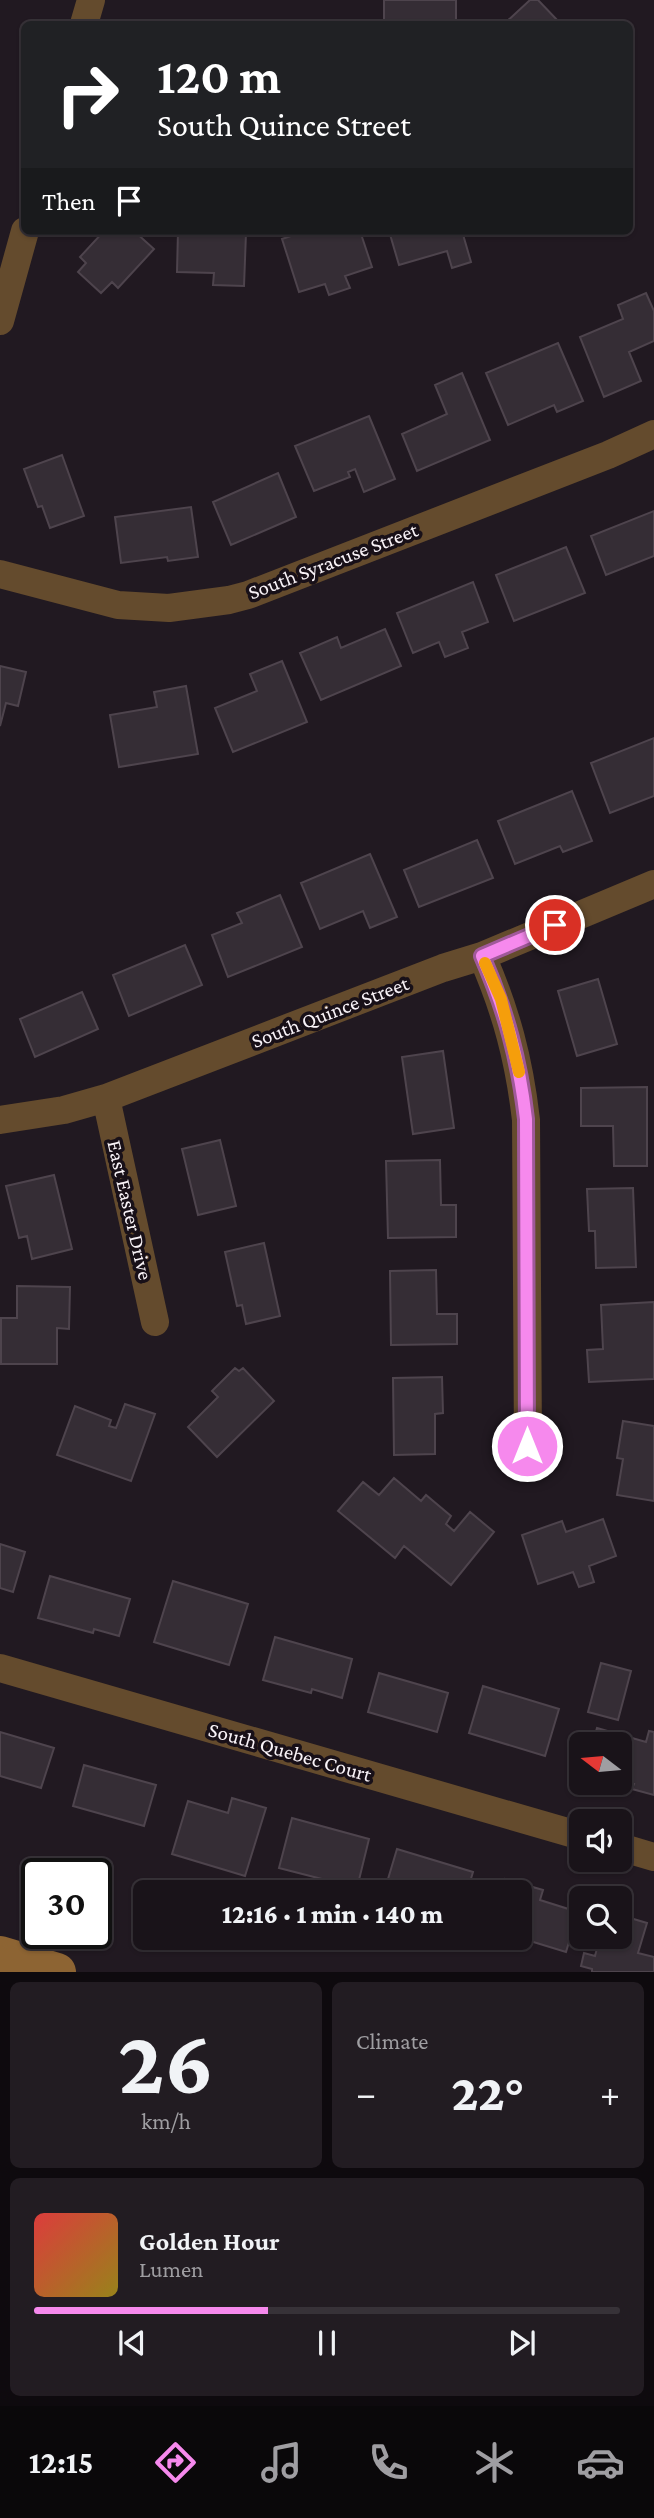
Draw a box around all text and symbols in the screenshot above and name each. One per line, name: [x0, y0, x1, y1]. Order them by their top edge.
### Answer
icon: right: [42, 49, 133, 140]
text: 120 m: [157, 49, 281, 104]
text: South Quince Street: [157, 107, 411, 143]
icon: arrive: [110, 182, 148, 220]
text: Then: [42, 187, 96, 216]
street label: South Syracuse Street: [245, 517, 422, 604]
pin: [525, 895, 585, 955]
icon: arrive: [536, 906, 574, 944]
street label: South Quince Street: [248, 971, 413, 1053]
street label: East Easter Drive: [102, 1138, 158, 1282]
position arrow: [490, 1409, 564, 1483]
street label: South Quebec Court: [206, 1717, 375, 1787]
north arrow: [569, 1732, 632, 1796]
map controls: [569, 1732, 632, 1949]
button: sound: [569, 1809, 632, 1872]
speed limit sign: 30: [21, 1858, 112, 1949]
button: search: [569, 1886, 632, 1949]
text: 12:16 · 1 min · 140 m: [222, 1900, 443, 1929]
text: 26: [118, 2011, 214, 2113]
text: Climate: [356, 2028, 428, 2054]
text: 22°: [451, 2063, 525, 2121]
text: −: [356, 2072, 376, 2114]
text: +: [600, 2072, 620, 2114]
text: km/h: [141, 2108, 191, 2134]
text: Golden Hour: [139, 2227, 280, 2256]
text: Lumen: [139, 2256, 203, 2282]
icon: previous: [113, 2324, 151, 2362]
icon: pause: [308, 2324, 346, 2362]
icon: next: [503, 2324, 541, 2362]
icon: directions: [151, 2438, 200, 2487]
icon: music: [257, 2438, 306, 2487]
icon: phone: [364, 2438, 413, 2487]
icon: climate: [470, 2438, 519, 2487]
icon: car: [576, 2438, 625, 2487]
text: 12:15: [29, 2444, 94, 2480]

